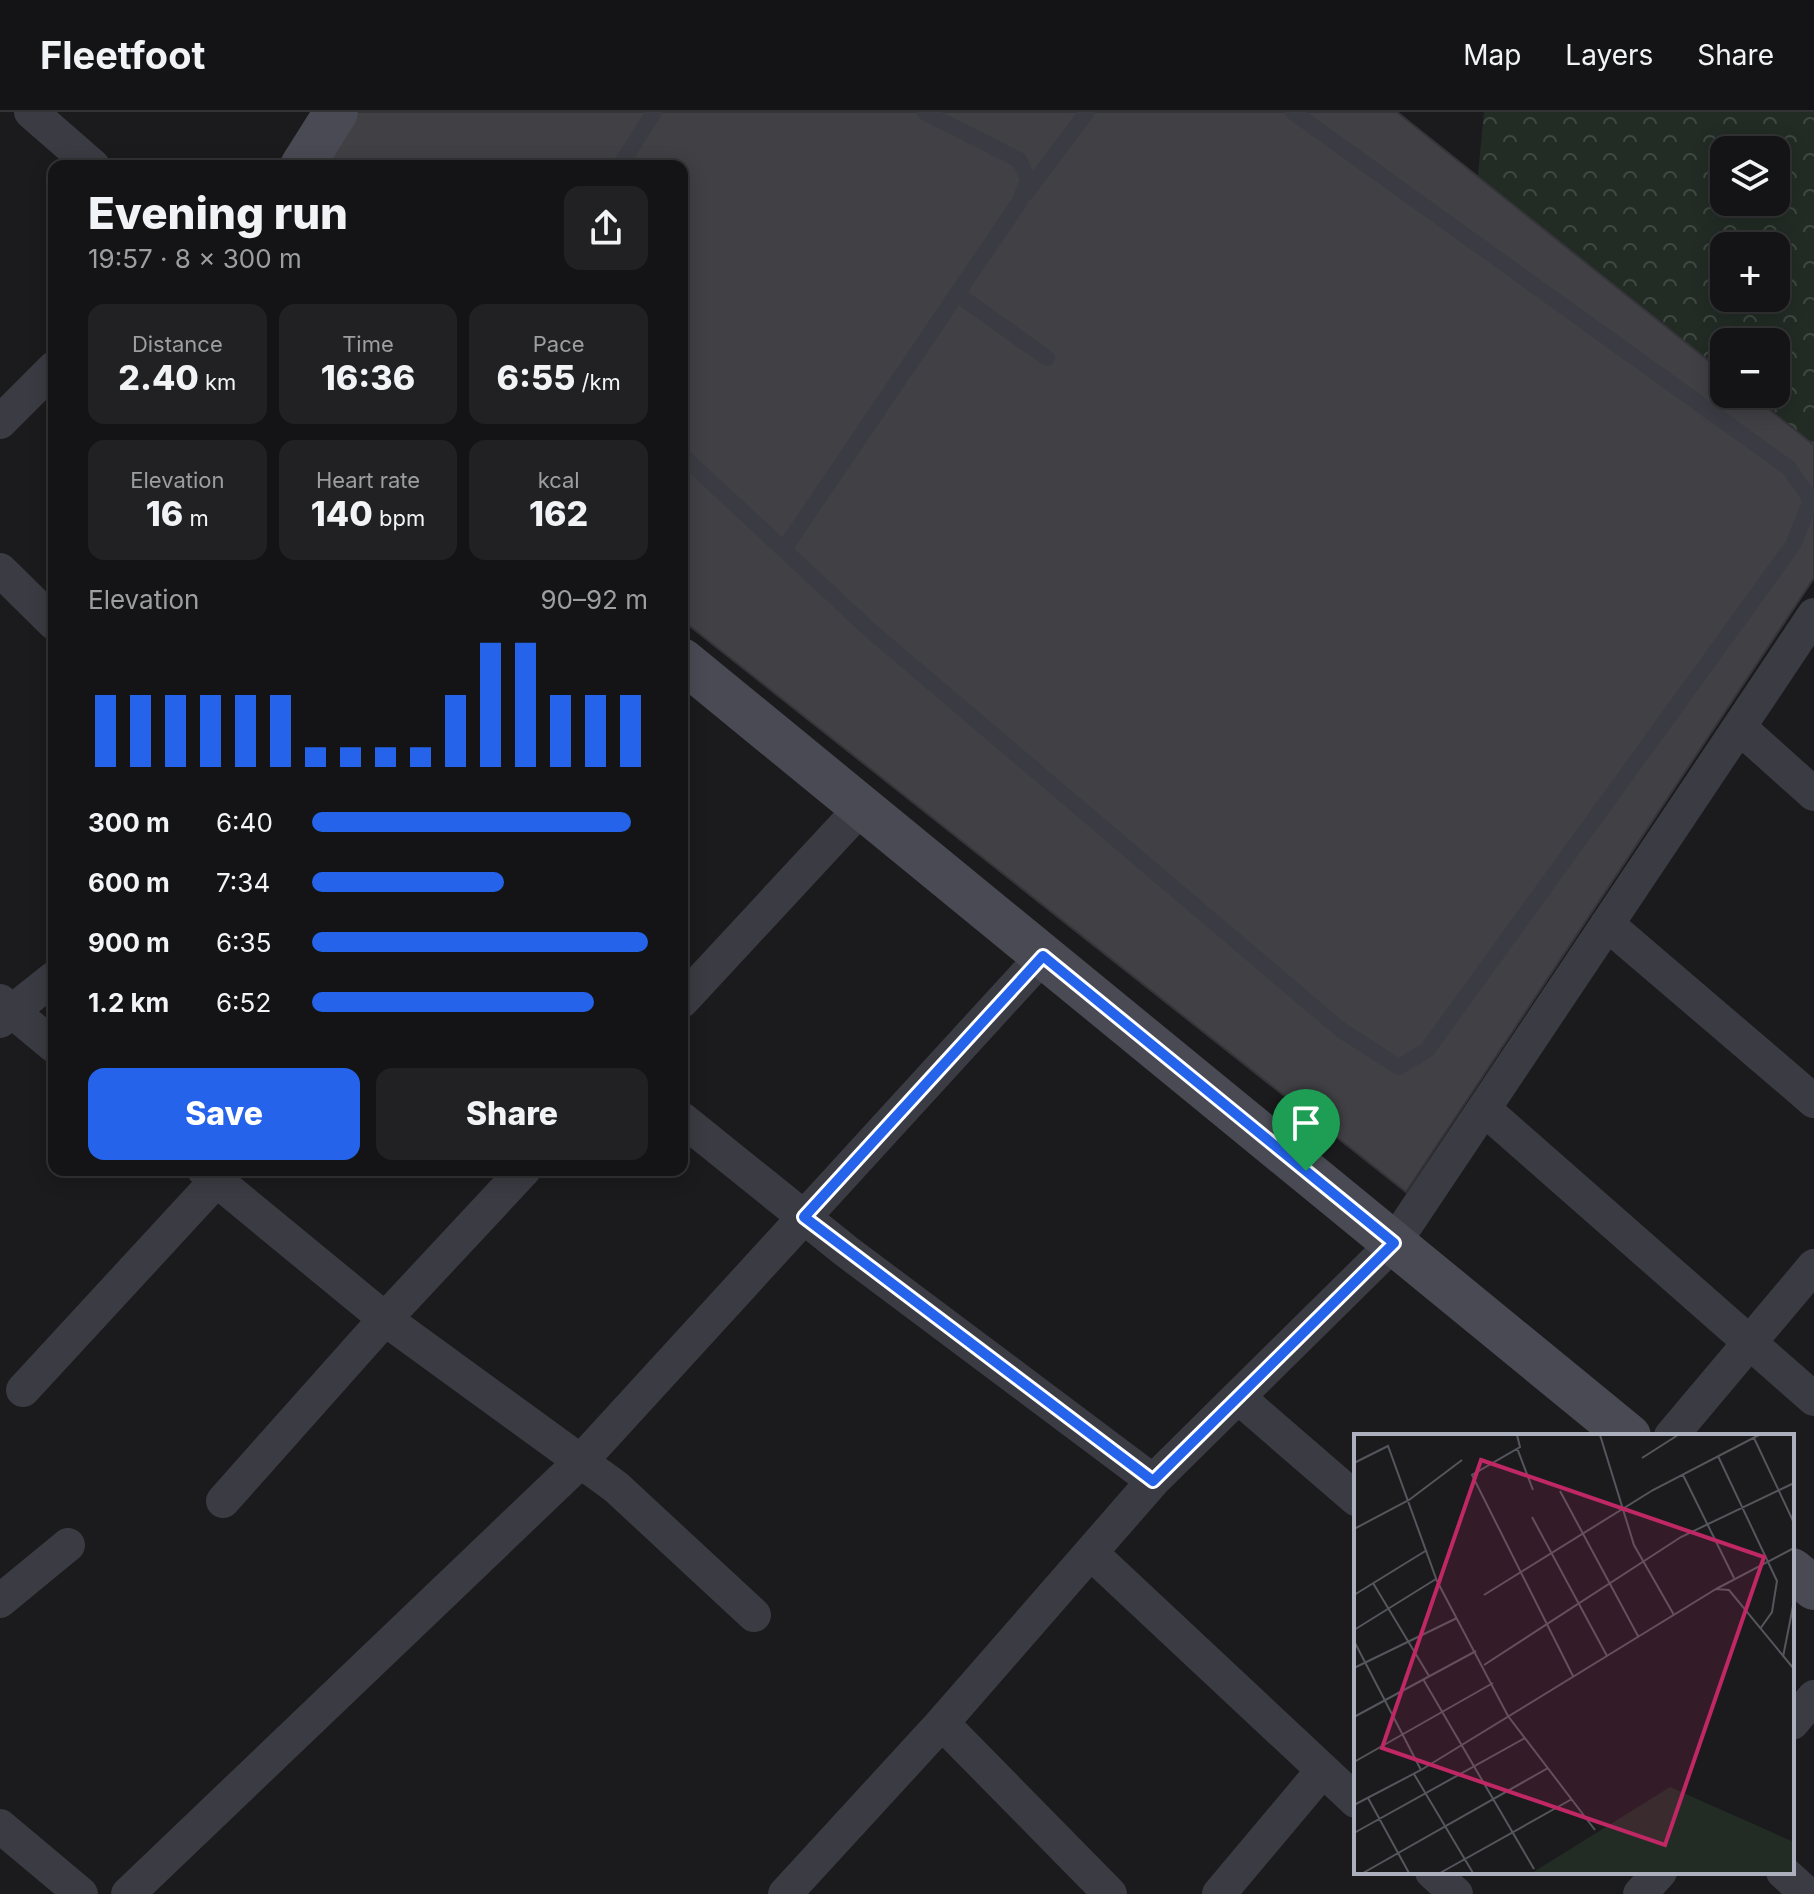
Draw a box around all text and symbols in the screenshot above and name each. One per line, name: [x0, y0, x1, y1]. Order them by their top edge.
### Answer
text: Fleetfoot: [40, 32, 205, 78]
text: Map: [1463, 38, 1521, 72]
text: Layers: [1565, 38, 1653, 72]
text: Share: [1697, 38, 1774, 72]
map controls: [1710, 136, 1790, 408]
button: layers: [1710, 136, 1790, 216]
text: Evening run: [88, 186, 348, 240]
button: share: [564, 186, 648, 270]
button: +: [1710, 232, 1790, 312]
text: 19:57 · 8 × 300 m: [88, 243, 302, 274]
button: −: [1710, 328, 1790, 408]
text: Distance: [132, 331, 223, 357]
text: Time: [342, 331, 394, 357]
text: Pace: [533, 331, 585, 357]
text: 2.40: [118, 357, 199, 398]
text: 16:36: [321, 357, 415, 398]
text: 6:55: [497, 357, 575, 398]
text: km: [199, 369, 236, 395]
text: /km: [575, 369, 621, 395]
text: Elevation: [130, 467, 224, 493]
text: Heart rate: [316, 467, 420, 493]
text: kcal: [538, 467, 580, 493]
text: 16: [146, 493, 183, 534]
text: 140: [311, 493, 373, 534]
text: 162: [529, 493, 588, 534]
text: m: [183, 505, 209, 531]
text: bpm: [373, 505, 425, 531]
text: Elevation: [88, 584, 199, 615]
text: 90–92 m: [540, 584, 648, 615]
text: 300 m: [88, 807, 170, 838]
text: 6:40: [216, 807, 273, 838]
text: 600 m: [88, 867, 170, 898]
text: 7:34: [216, 867, 270, 898]
text: 900 m: [88, 927, 170, 958]
text: 6:35: [216, 927, 271, 958]
text: 1.2 km: [88, 987, 169, 1018]
text: 6:52: [216, 987, 271, 1018]
button: Save: [88, 1068, 360, 1160]
button: Share: [376, 1068, 648, 1160]
pin: [1272, 1089, 1340, 1171]
icon: arrive: [1284, 1101, 1328, 1145]
inset map: [1354, 1434, 1794, 1874]

